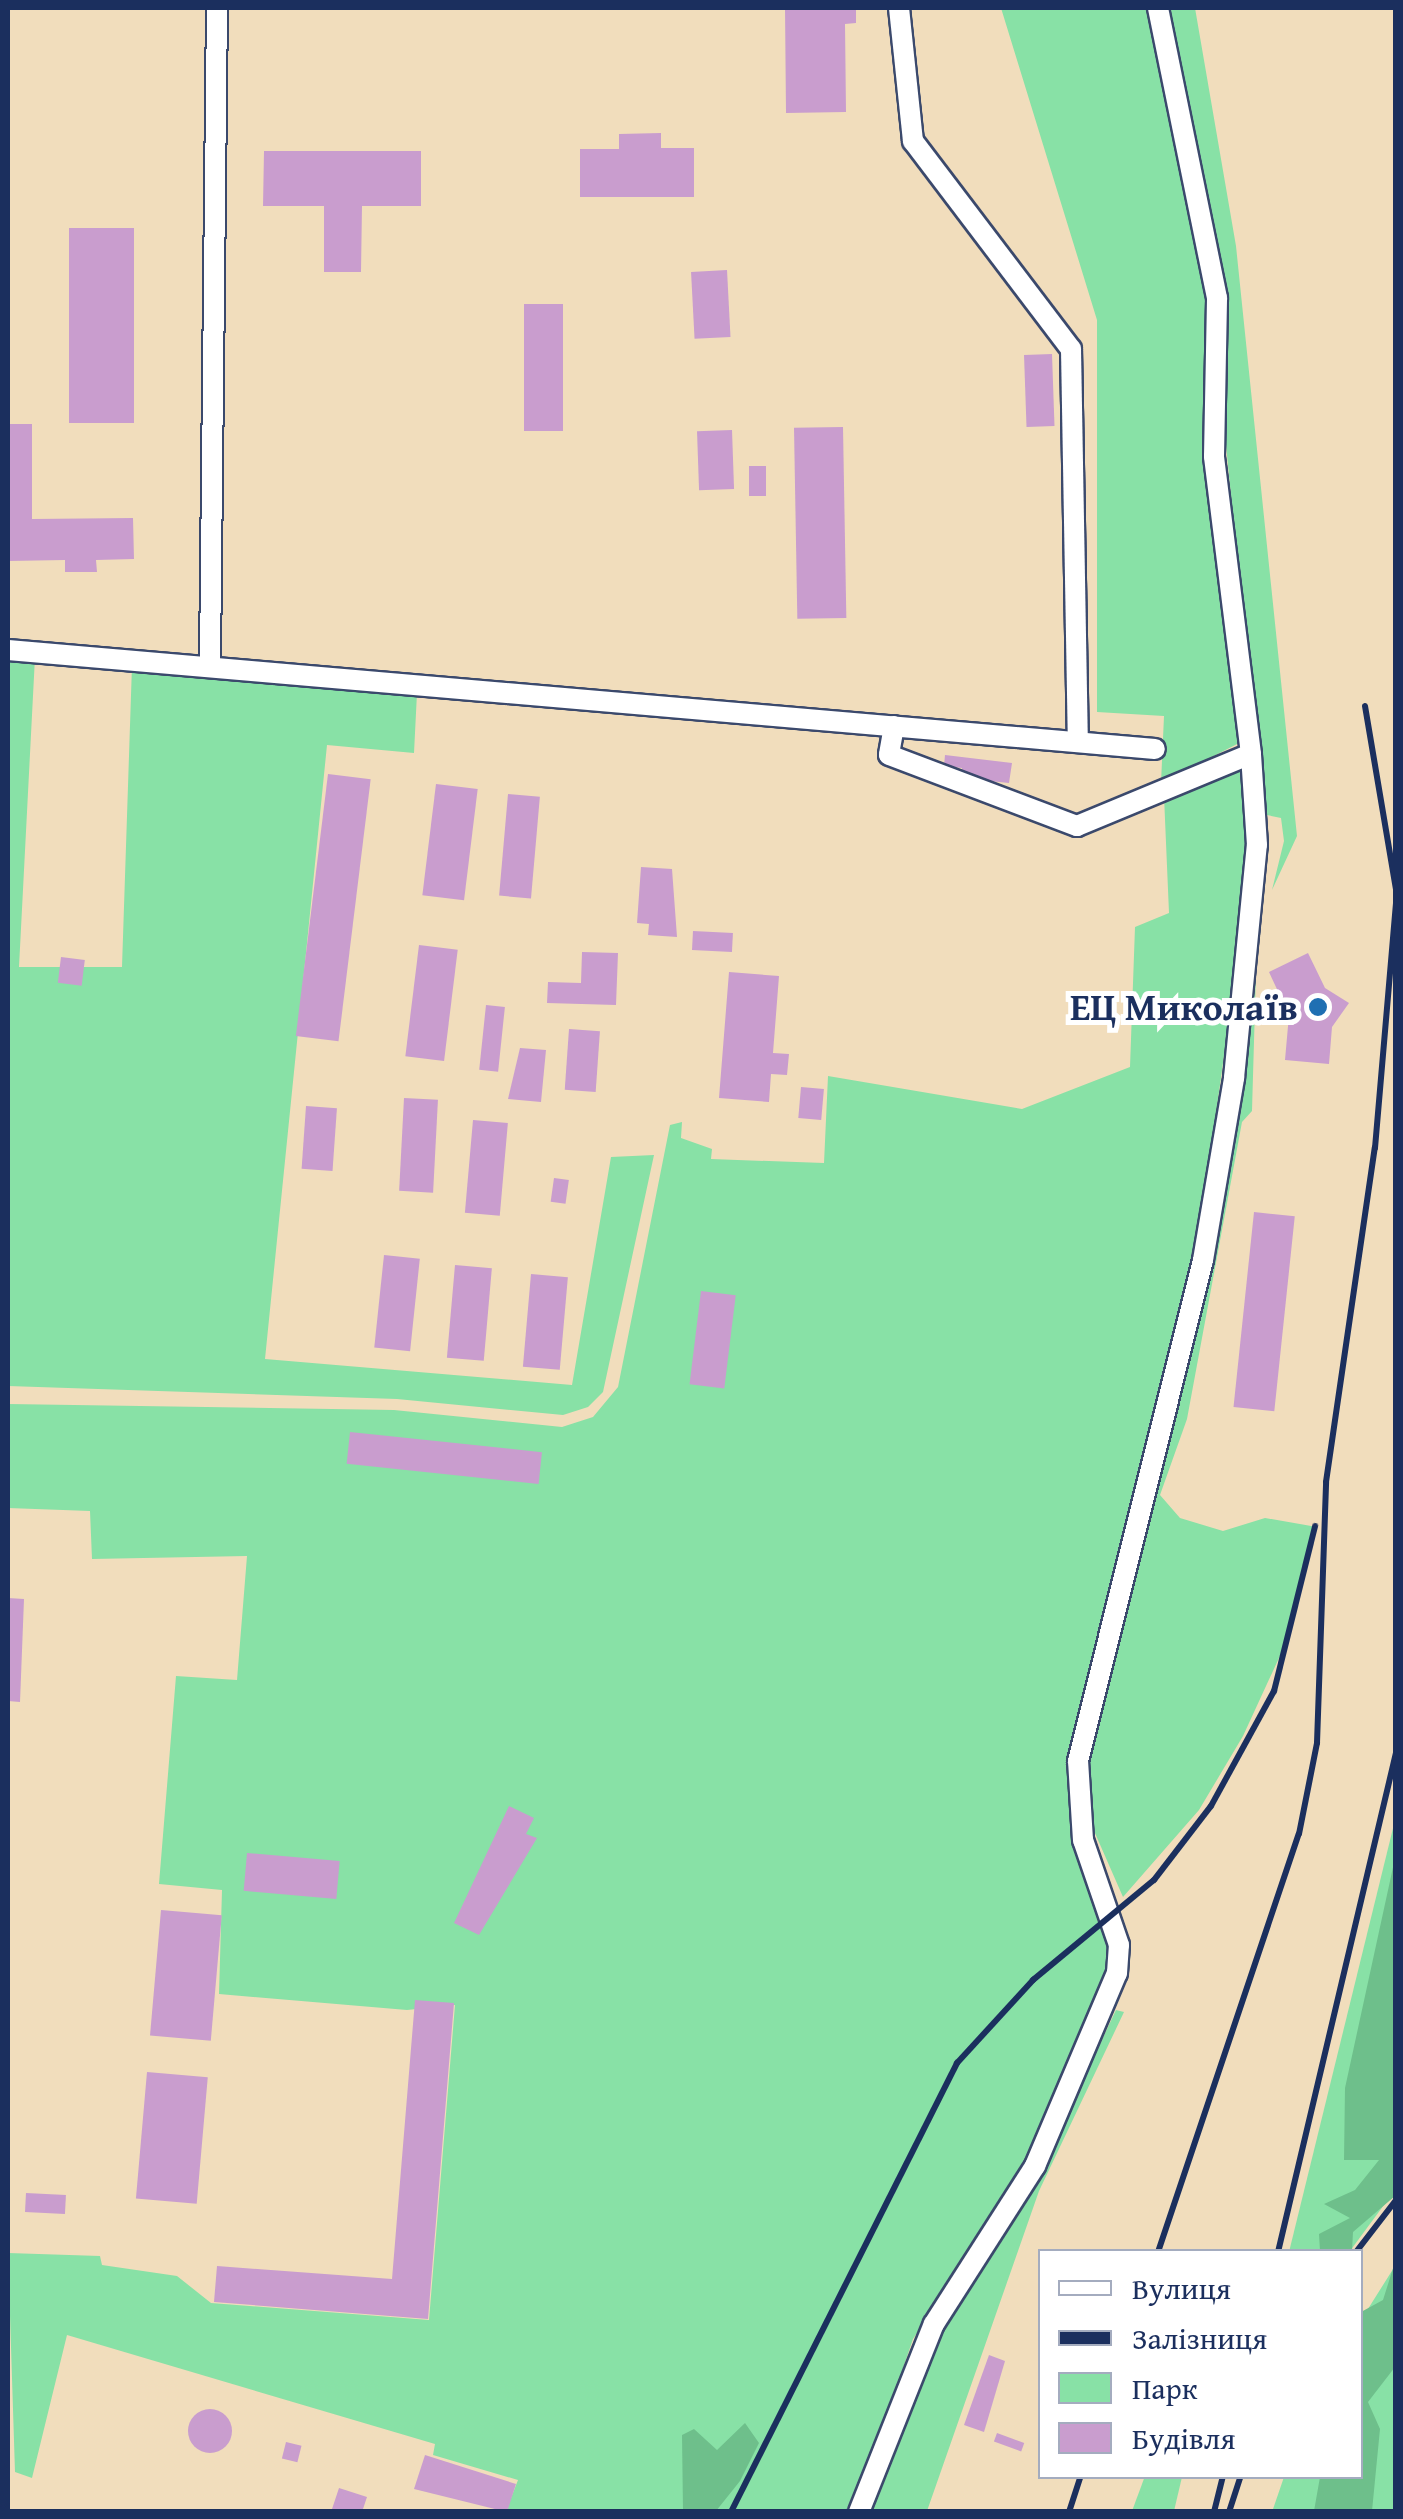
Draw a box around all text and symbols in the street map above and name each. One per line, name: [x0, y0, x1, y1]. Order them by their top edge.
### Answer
place label: ЕЦ Миколаїв: [1070, 984, 1298, 1030]
marker: ЕЦ Миколаїв: [1307, 996, 1329, 1018]
legend: [1038, 2249, 1363, 2479]
text: Вулиця: [1132, 2266, 1231, 2310]
text: Залізниця: [1132, 2316, 1267, 2360]
text: Парк: [1132, 2366, 1198, 2410]
text: Будівля: [1132, 2416, 1235, 2460]

